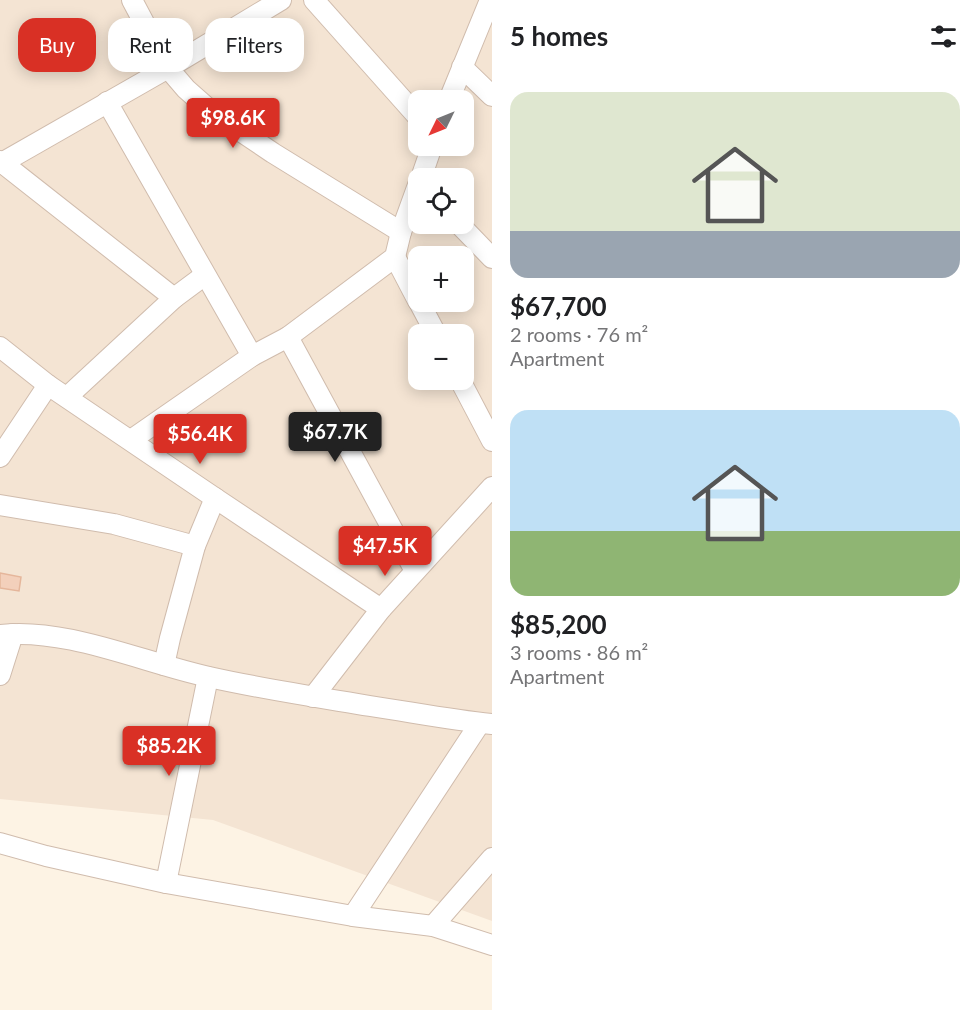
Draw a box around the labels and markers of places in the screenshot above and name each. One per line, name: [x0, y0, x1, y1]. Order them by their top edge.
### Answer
pin: $98.6K: [184, 98, 282, 149]
pin: $67.7K: [286, 412, 384, 463]
pin: $56.4K: [151, 414, 249, 465]
pin: $47.5K: [336, 526, 434, 577]
pin: $85.2K: [120, 726, 218, 777]

